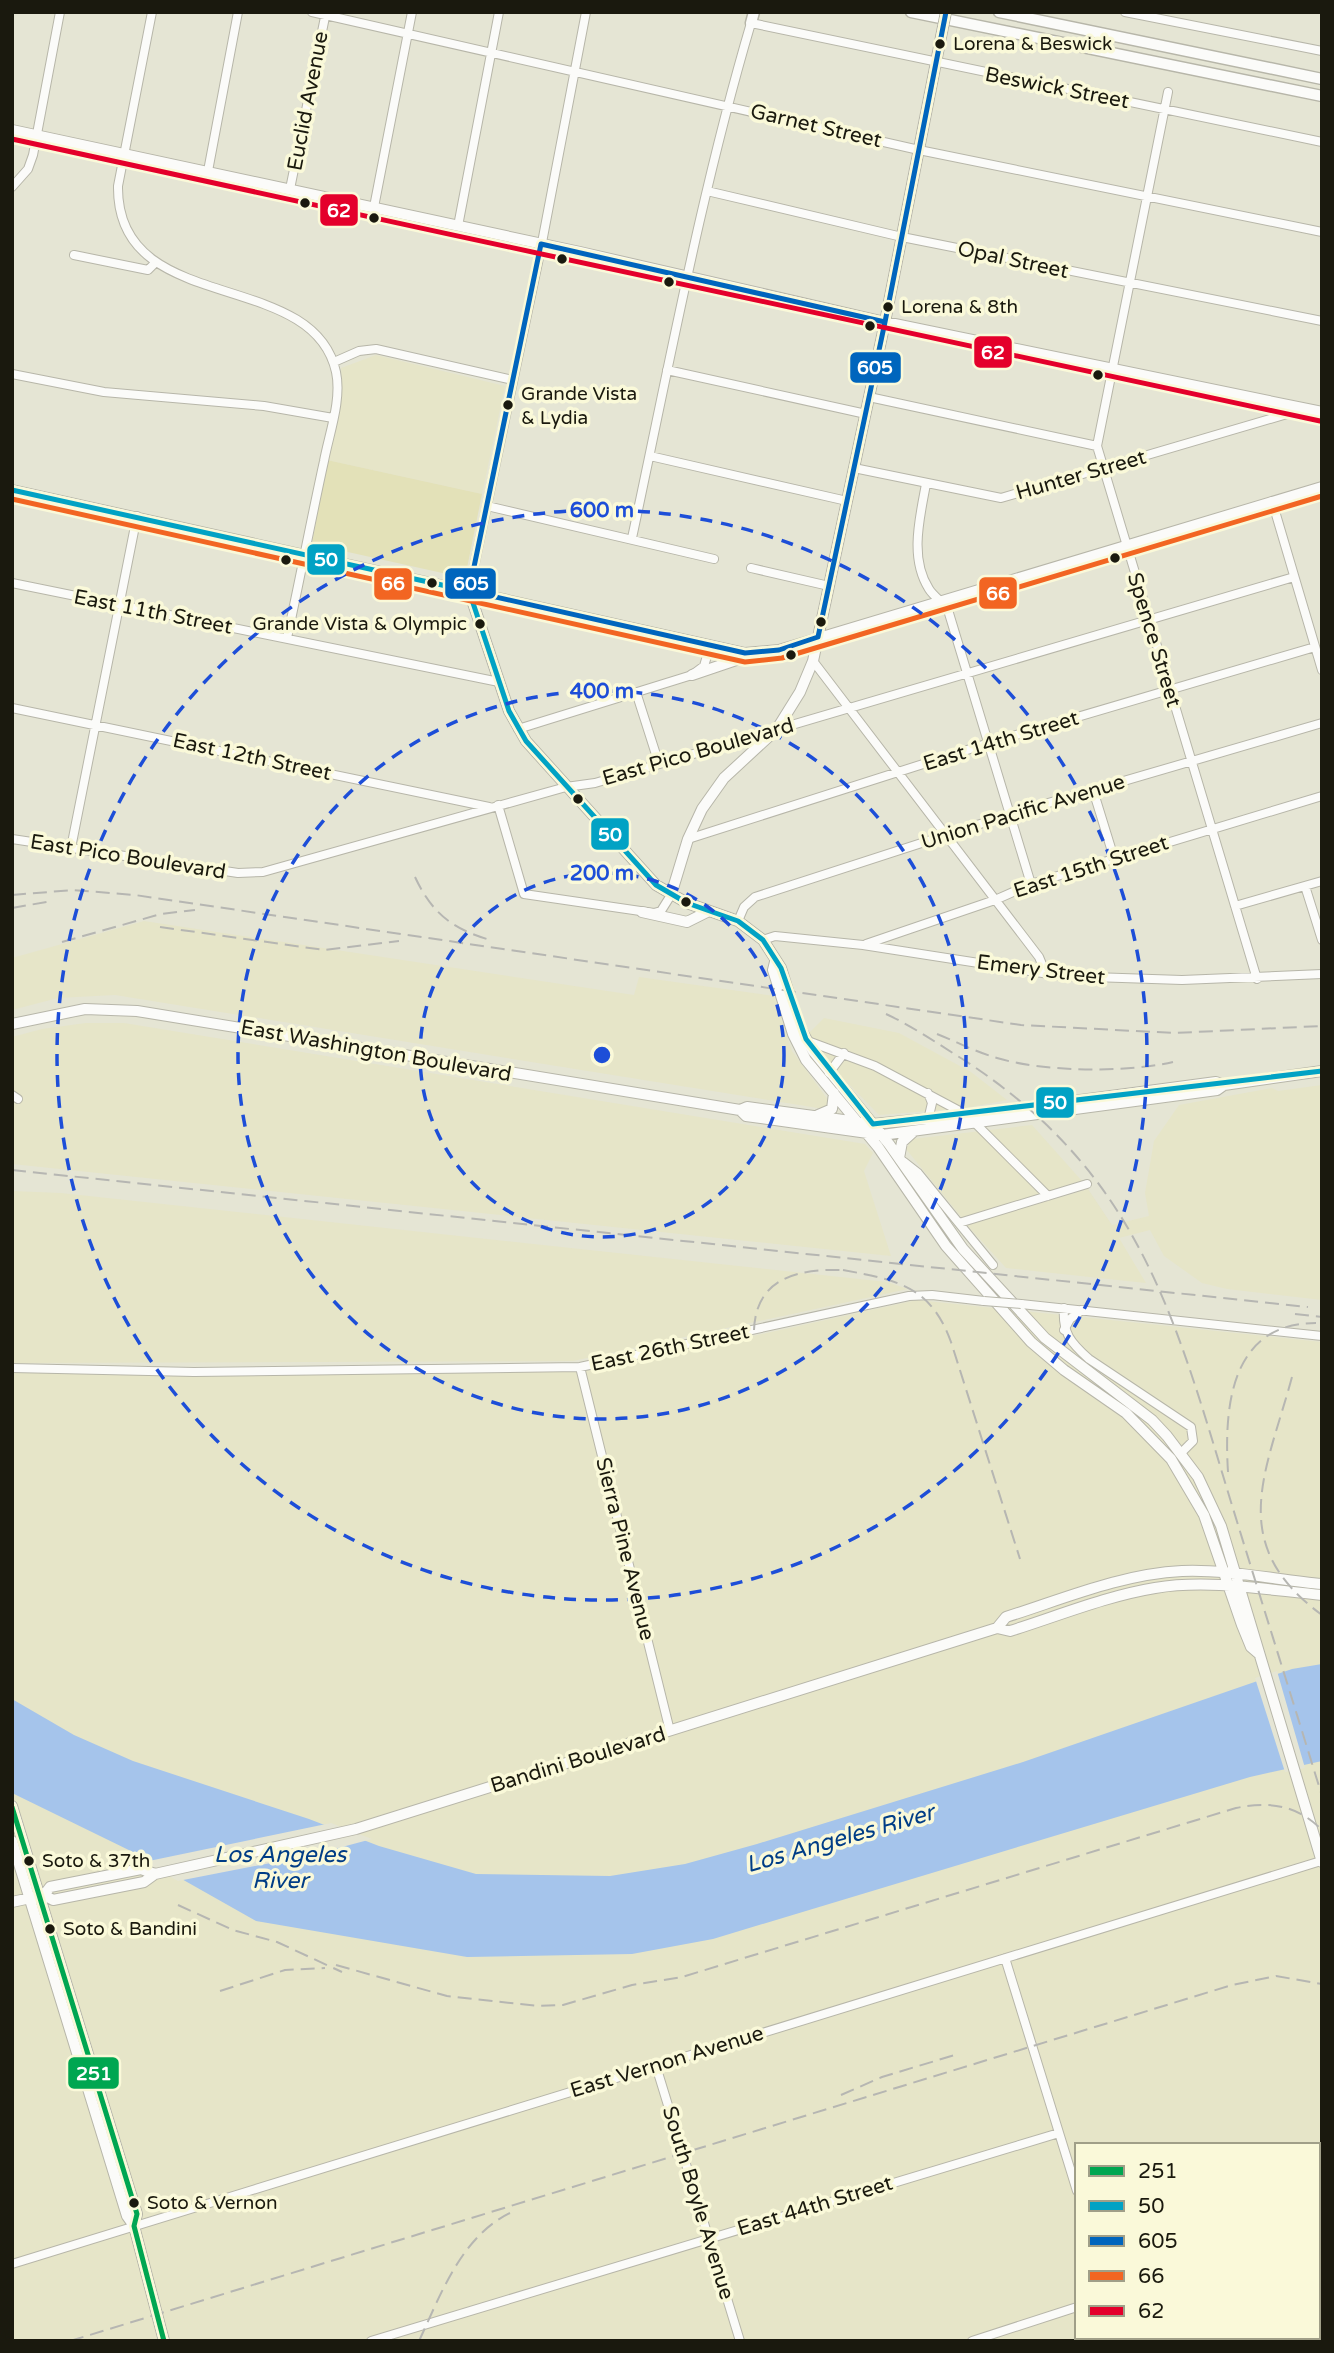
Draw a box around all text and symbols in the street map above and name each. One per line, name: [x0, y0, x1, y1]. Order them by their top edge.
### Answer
street label: Euclid Avenue: [282, 29, 334, 173]
place label: Lorena & Beswick: [953, 33, 1112, 55]
marker: Lorena & Beswick: [933, 37, 947, 51]
street label: Beswick Street: [983, 62, 1131, 114]
street label: Garnet Street: [748, 99, 884, 153]
line badge: 62: [319, 193, 359, 227]
unlabelled marker: [298, 196, 312, 210]
text: 62: [327, 200, 351, 222]
unlabelled marker: [367, 211, 381, 225]
street label: Opal Street: [955, 236, 1071, 284]
unlabelled marker: [555, 252, 569, 266]
unlabelled marker: [662, 275, 676, 289]
place label: Lorena & 8th: [901, 296, 1018, 318]
marker: Lorena & 8th: [881, 300, 895, 314]
unlabelled marker: [863, 319, 877, 333]
line badge: 62: [973, 335, 1013, 369]
text: 62: [981, 342, 1005, 364]
line badge: 605: [849, 351, 902, 384]
text: 605: [857, 357, 893, 379]
unlabelled marker: [1091, 368, 1105, 382]
place label: Grande Vista & Lydia: [521, 383, 637, 429]
marker: Grande Vista & Lydia: [501, 398, 515, 412]
street label: Hunter Street: [1013, 444, 1149, 506]
text: 600 m: [570, 498, 634, 523]
line badge: 50: [306, 543, 346, 576]
text: 50: [314, 549, 338, 571]
unlabelled marker: [1108, 551, 1122, 565]
unlabelled marker: [279, 553, 293, 567]
line badge: 66: [373, 567, 413, 601]
line badge: 605: [444, 567, 497, 600]
street label: Spence Street: [1122, 570, 1186, 710]
text: 66: [381, 573, 405, 595]
text: 605: [453, 573, 489, 595]
unlabelled marker: [425, 576, 439, 590]
line badge: 66: [978, 576, 1018, 610]
text: 66: [986, 583, 1010, 605]
street label: East 11th Street: [71, 584, 235, 640]
place label: Grande Vista & Olympic: [252, 613, 467, 635]
unlabelled marker: [814, 615, 828, 629]
marker: Grande Vista & Olympic: [473, 617, 487, 631]
unlabelled marker: [784, 648, 798, 662]
text: 400 m: [570, 679, 634, 704]
street label: East 14th Street: [920, 705, 1082, 777]
street label: East Pico Boulevard: [599, 713, 797, 791]
street label: East 12th Street: [171, 728, 333, 786]
street label: Union Pacific Avenue: [918, 769, 1128, 855]
unlabelled marker: [571, 792, 585, 806]
line badge: 50: [590, 817, 630, 851]
text: 50: [598, 824, 622, 846]
street label: East Pico Boulevard: [28, 829, 228, 885]
street label: East 15th Street: [1010, 830, 1172, 904]
text: 200 m: [570, 861, 634, 886]
unlabelled marker: [679, 895, 693, 909]
street label: Emery Street: [975, 950, 1107, 990]
street label: East Washington Boulevard: [239, 1015, 513, 1087]
centre of rings: [590, 1043, 614, 1067]
line badge: 50: [1035, 1086, 1075, 1119]
text: 50: [1043, 1092, 1067, 1114]
street label: East 26th Street: [589, 1319, 751, 1377]
street label: Sierra Pine Avenue: [590, 1455, 660, 1643]
street label: Bandini Boulevard: [487, 1721, 669, 1799]
water label: Los Angeles River: [743, 1798, 940, 1879]
water label: Los Angeles River: [214, 1841, 348, 1895]
place label: Soto & 37th: [42, 1850, 150, 1872]
marker: Soto & 37th: [22, 1854, 36, 1868]
place label: Soto & Bandini: [63, 1918, 197, 1940]
marker: Soto & Bandini: [43, 1922, 57, 1936]
street label: East Vernon Avenue: [567, 2021, 767, 2103]
line badge: 251: [67, 2056, 120, 2090]
text: 251: [76, 2063, 112, 2085]
street label: South Boyle Avenue: [657, 2103, 739, 2303]
legend: [1075, 2143, 1320, 2339]
text: 251: [1138, 2159, 1178, 2184]
street label: East 44th Street: [734, 2170, 896, 2242]
place label: Soto & Vernon: [147, 2192, 278, 2214]
text: 50: [1138, 2194, 1164, 2219]
marker: Soto & Vernon: [127, 2196, 141, 2210]
text: 605: [1138, 2229, 1178, 2254]
text: 66: [1138, 2264, 1164, 2289]
text: 62: [1138, 2299, 1164, 2324]

